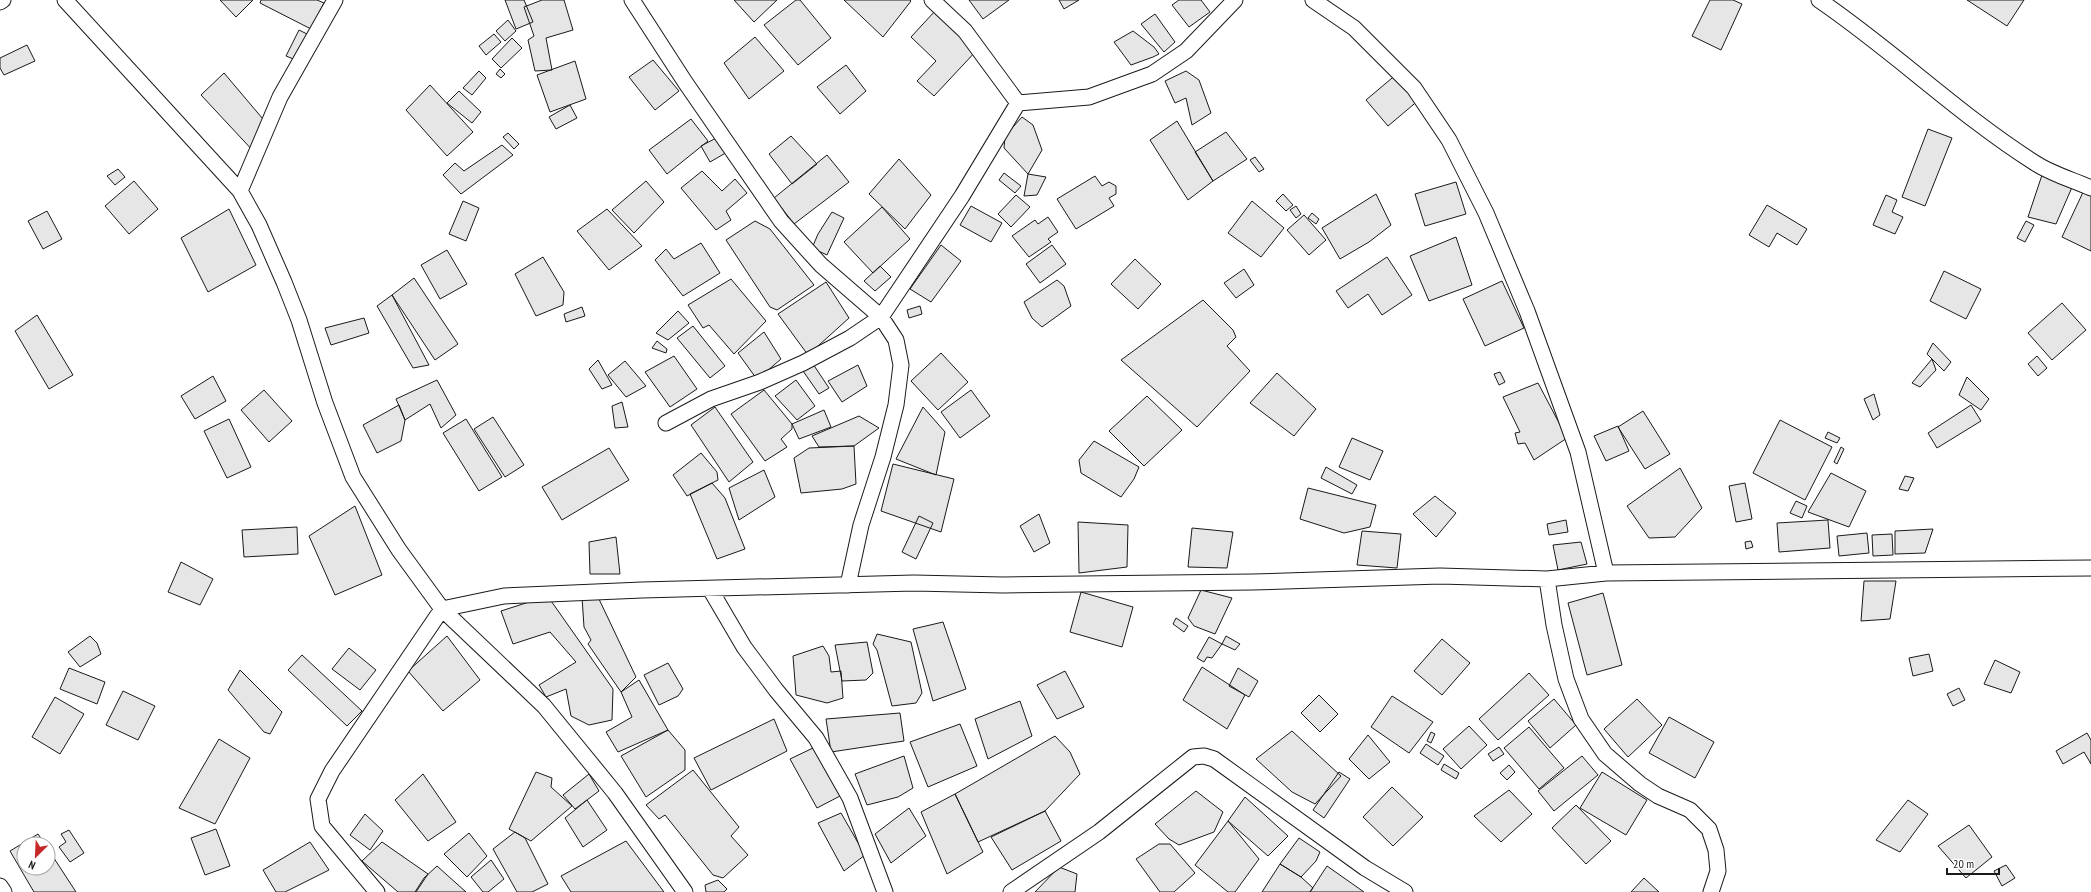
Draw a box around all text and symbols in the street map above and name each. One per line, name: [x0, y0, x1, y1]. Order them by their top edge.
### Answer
north arrow: [16, 836, 56, 876]
scale bar: [1947, 850, 1999, 876]
text: 20 m: [1953, 856, 1974, 871]
text: N: [26, 858, 37, 873]

